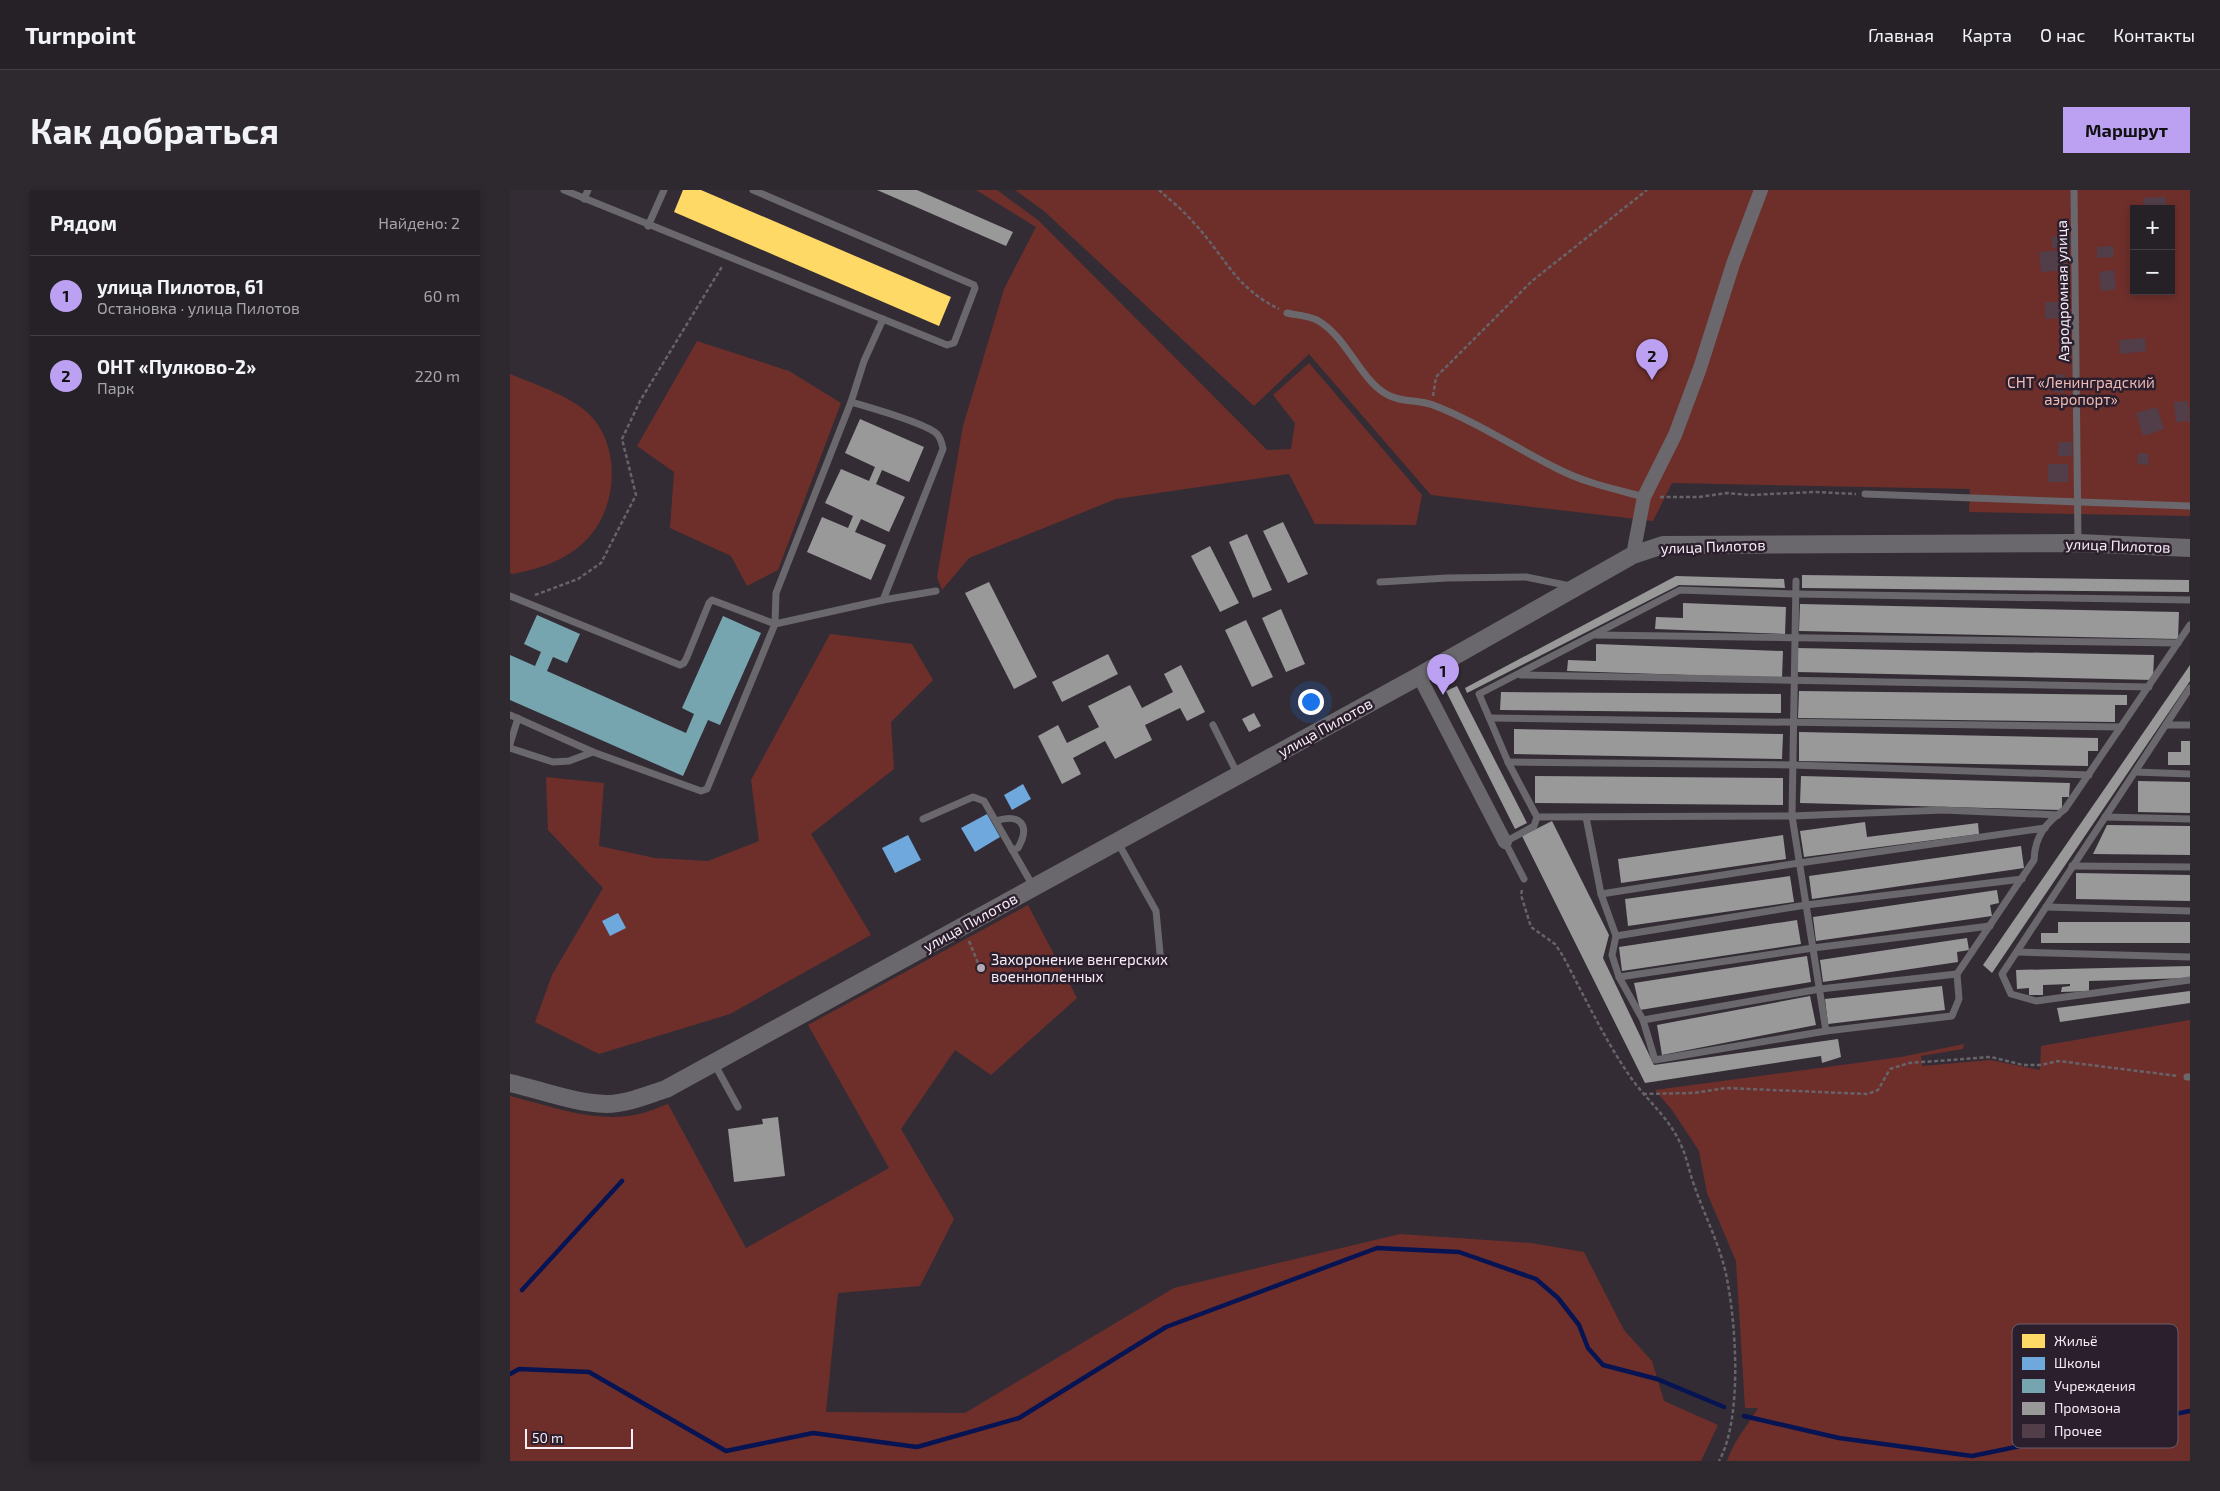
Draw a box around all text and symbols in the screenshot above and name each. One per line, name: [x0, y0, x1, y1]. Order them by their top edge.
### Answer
text: Turnpoint: [25, 20, 136, 49]
text: Главная: [1868, 24, 1934, 46]
text: Карта: [1962, 24, 2012, 46]
text: О нас: [2040, 24, 2085, 46]
text: Контакты: [2113, 24, 2195, 46]
button: Маршрут: [2063, 107, 2190, 153]
text: Как добраться: [30, 109, 279, 151]
map controls: [2130, 205, 2175, 295]
button: +: [2130, 205, 2175, 250]
text: Рядом: [50, 210, 117, 235]
text: Найдено: 2: [378, 213, 460, 232]
street label: Аэродромная улица: [2052, 220, 2073, 362]
button: −: [2130, 250, 2175, 295]
text: улица Пилотов, 61: [97, 275, 264, 298]
text: 1: [63, 286, 69, 305]
text: 60 m: [424, 286, 460, 305]
text: Остановка · улица Пилотов: [97, 298, 300, 317]
pin: 2: [1636, 339, 1668, 380]
text: ОНТ «Пулково-2»: [97, 355, 256, 378]
text: 2: [61, 366, 71, 385]
text: 220 m: [415, 366, 460, 385]
park label: СНТ «Ленинградский аэропорт»: [2007, 373, 2155, 408]
text: Парк: [97, 378, 134, 397]
street label: улица Пилотов: [2065, 534, 2171, 557]
street label: улица Пилотов: [1660, 535, 1766, 558]
pin: 1: [1427, 654, 1459, 695]
your location: [1298, 689, 1324, 715]
street label: улица Пилотов: [1275, 694, 1376, 761]
street label: улица Пилотов: [920, 889, 1021, 956]
place label: Захоронение венгерских военнопленных: [991, 950, 1168, 985]
marker: Захоронение венгерских военнопленных: [975, 962, 987, 974]
legend: [2012, 1324, 2178, 1448]
text: Жильё: [2054, 1332, 2098, 1349]
text: Школы: [2054, 1354, 2100, 1371]
text: Учреждения: [2054, 1377, 2136, 1394]
text: Промзона: [2054, 1399, 2121, 1416]
text: Прочее: [2054, 1422, 2102, 1439]
scale bar: [525, 1426, 632, 1449]
text: 50 m: [532, 1429, 563, 1446]

